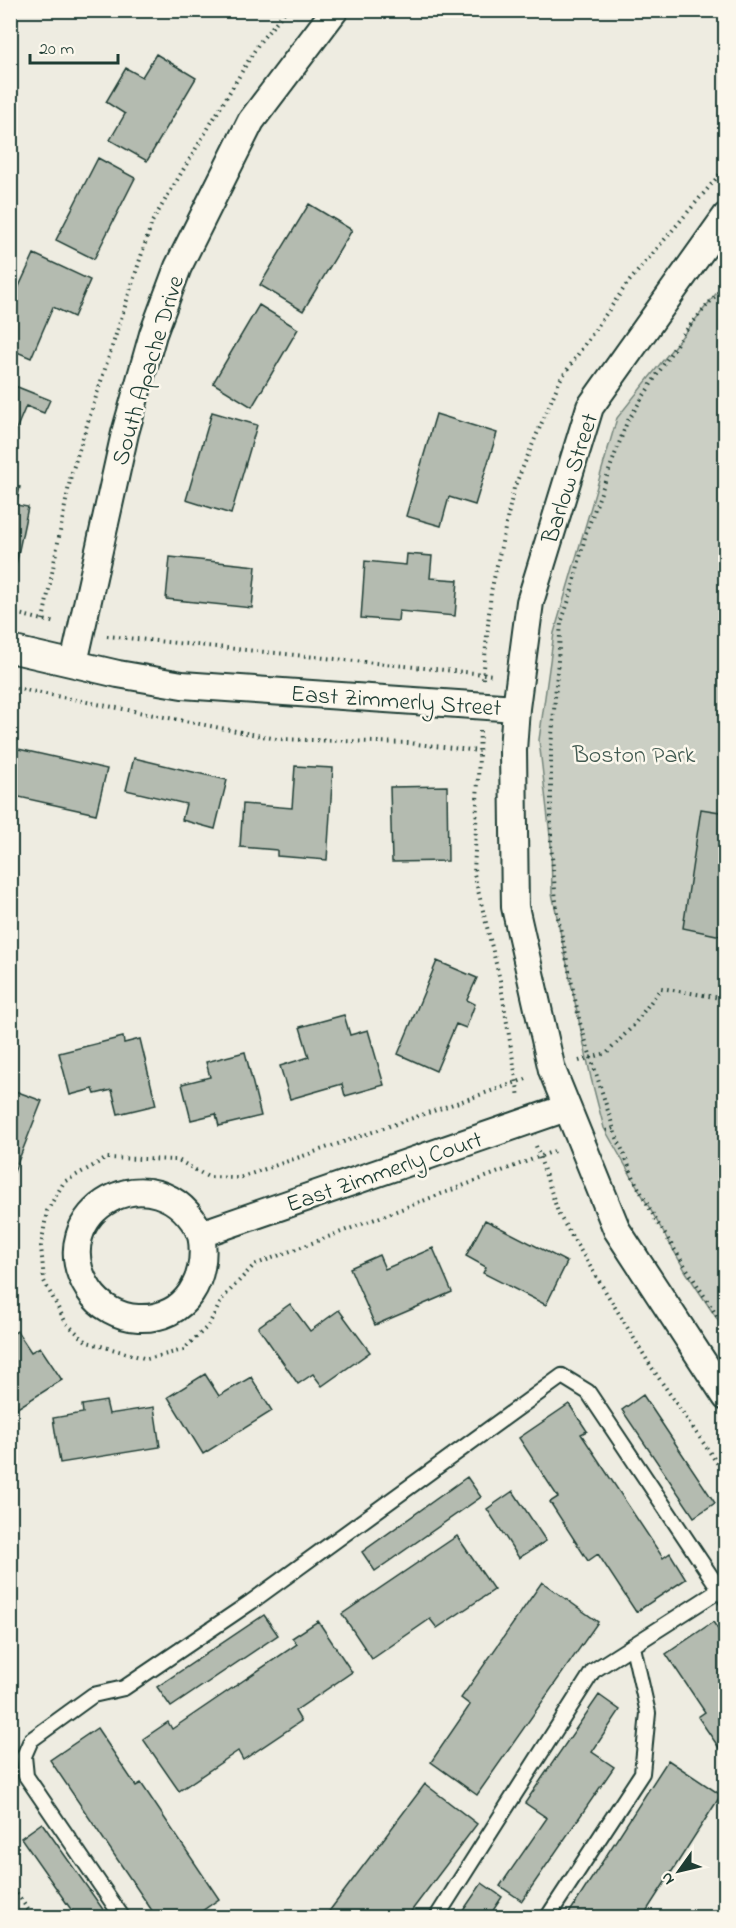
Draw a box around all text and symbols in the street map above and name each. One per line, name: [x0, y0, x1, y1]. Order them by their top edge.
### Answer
scale bar: [30, 27, 118, 65]
text: 20 m: [39, 37, 74, 63]
street label: South Apache Drive: [104, 271, 195, 470]
street label: Barlow Street: [534, 409, 609, 549]
street label: East Zimmerly Street: [289, 678, 502, 728]
park label: Boston Park: [572, 739, 696, 774]
street label: East Zimmerly Court: [282, 1123, 488, 1224]
north arrow: [649, 1841, 709, 1901]
text: N: [655, 1867, 681, 1889]

